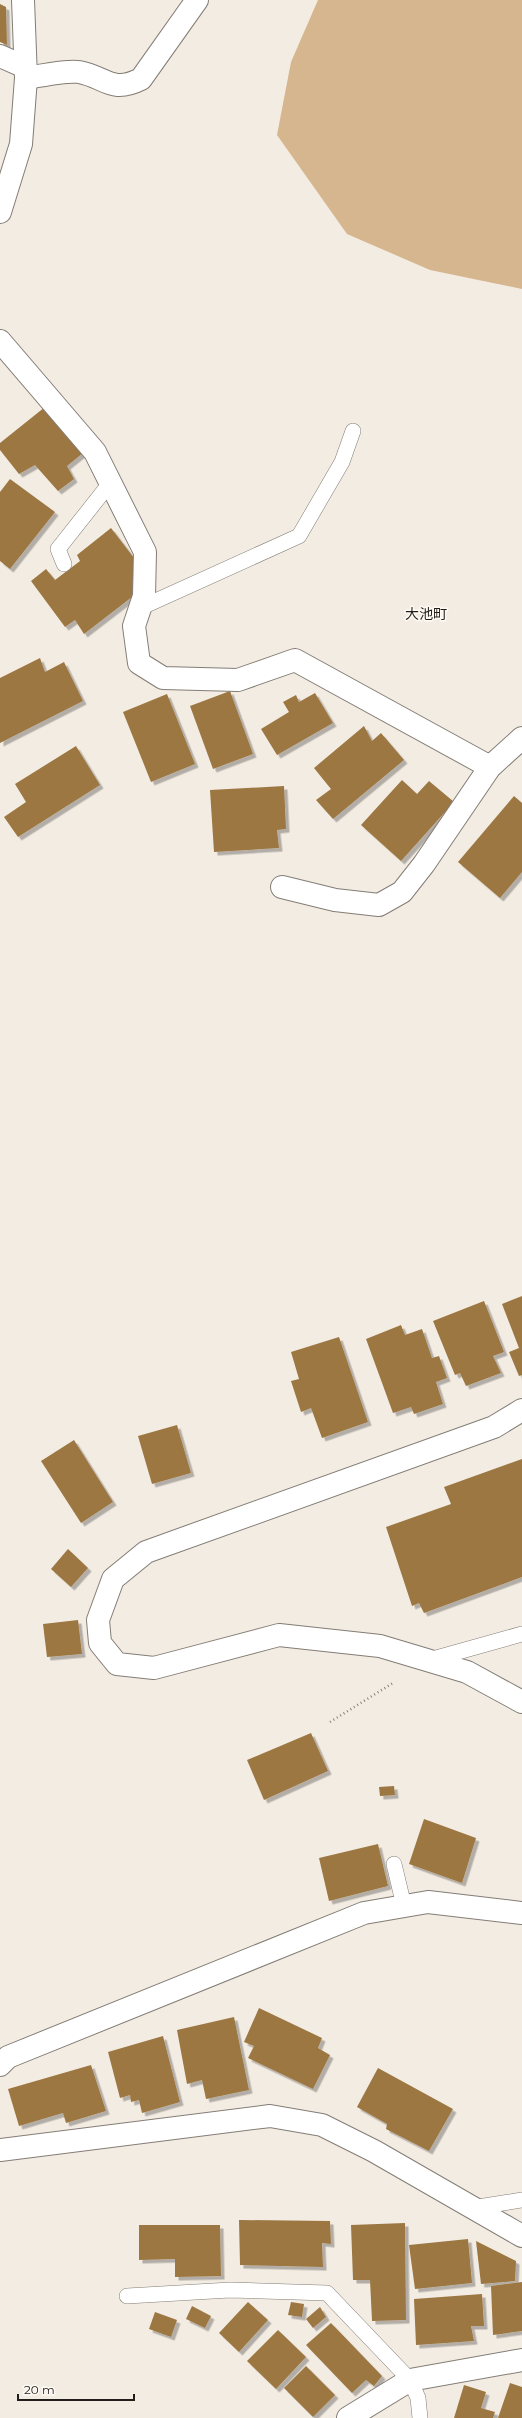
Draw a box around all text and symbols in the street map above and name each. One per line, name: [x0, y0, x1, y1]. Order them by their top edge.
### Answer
district label: 大池町: [405, 605, 447, 623]
scale bar: [18, 2376, 134, 2402]
text: 20 m: [24, 2382, 55, 2397]

